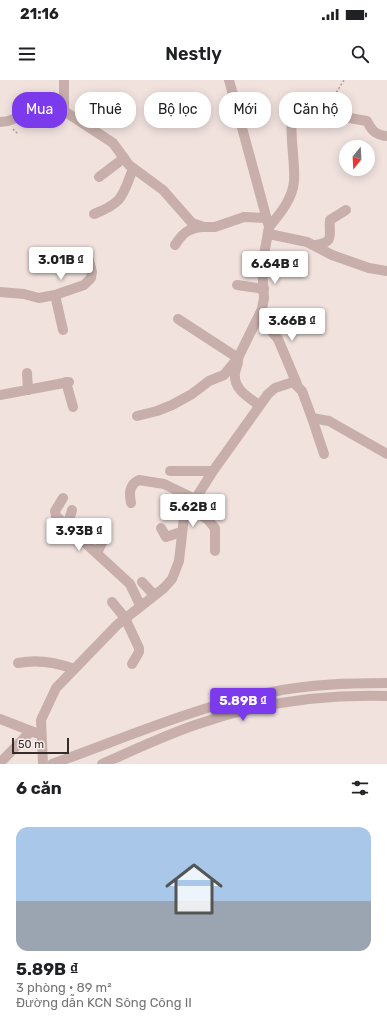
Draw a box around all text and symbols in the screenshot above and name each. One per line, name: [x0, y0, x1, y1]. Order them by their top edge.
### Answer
text: 21:16: [20, 5, 59, 23]
icon: menu: [16, 43, 38, 65]
text: Nestly: [165, 43, 222, 65]
icon: search: [349, 43, 371, 65]
chip: Mua: [12, 92, 67, 128]
chip: Thuê: [75, 92, 136, 128]
chip: Bộ lọc: [144, 92, 211, 128]
chip: Mới: [219, 92, 271, 128]
chip: Căn hộ: [279, 92, 352, 128]
north arrow: [339, 140, 375, 176]
map controls: [339, 140, 375, 176]
pin: 3.01B ₫: [24, 247, 98, 281]
pin: 6.64B ₫: [238, 251, 312, 285]
text: 3.01B ₫: [38, 252, 84, 267]
text: 6.64B ₫: [251, 256, 299, 271]
pin: 3.66B ₫: [255, 308, 329, 342]
text: 3.66B ₫: [268, 313, 316, 328]
pin: 5.62B ₫: [156, 494, 230, 528]
text: 5.62B ₫: [169, 499, 217, 514]
pin: 3.93B ₫: [42, 518, 116, 552]
text: 3.93B ₫: [55, 523, 103, 538]
pin: 5.89B ₫: [206, 688, 280, 722]
text: 5.89B ₫: [219, 693, 267, 708]
scale bar: [12, 736, 69, 755]
text: 50 m: [18, 738, 44, 751]
icon: filters: [349, 777, 371, 799]
text: 6 căn: [16, 778, 62, 798]
icon: home: [158, 853, 230, 925]
text: 5.89B ₫: [16, 959, 78, 979]
text: 3 phòng · 89 m²: [16, 980, 112, 995]
text: Đường dẫn KCN Sông Công II: [16, 995, 192, 1010]

